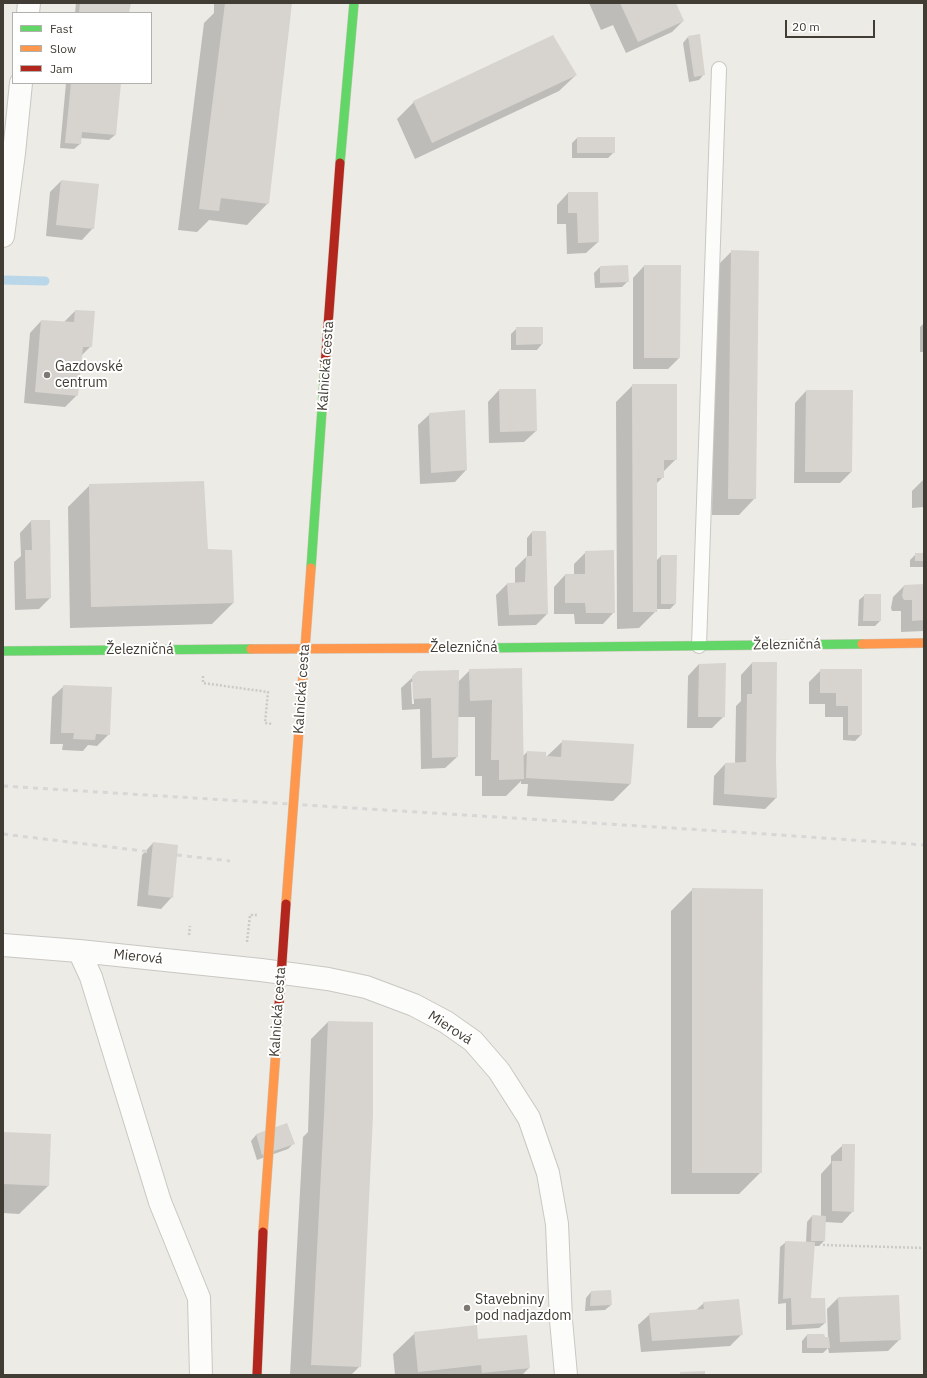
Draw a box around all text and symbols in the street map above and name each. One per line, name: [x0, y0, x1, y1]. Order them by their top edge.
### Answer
legend: [12, 12, 152, 84]
scale bar: [787, 12, 877, 38]
text: 20 m: [792, 19, 820, 34]
text: Fast: [50, 21, 73, 36]
text: Slow: [50, 41, 76, 56]
text: Jam: [50, 61, 73, 76]
street label: Kalnická cesta: [314, 320, 338, 412]
place label: Gazdovské centrum: [55, 359, 123, 392]
marker: Gazdovské centrum: [42, 370, 52, 380]
street label: Železničná: [753, 636, 821, 654]
street label: Železničná: [430, 640, 498, 656]
street label: Železničná: [106, 642, 174, 658]
street label: Kalnická cesta: [290, 643, 314, 735]
street label: Mierová: [112, 946, 164, 968]
street label: Kalnická cesta: [266, 966, 290, 1058]
street label: Mierová: [425, 1007, 475, 1049]
place label: Stavebniny pod nadjazdom: [475, 1292, 571, 1324]
marker: Stavebniny pod nadjazdom: [462, 1303, 472, 1313]

